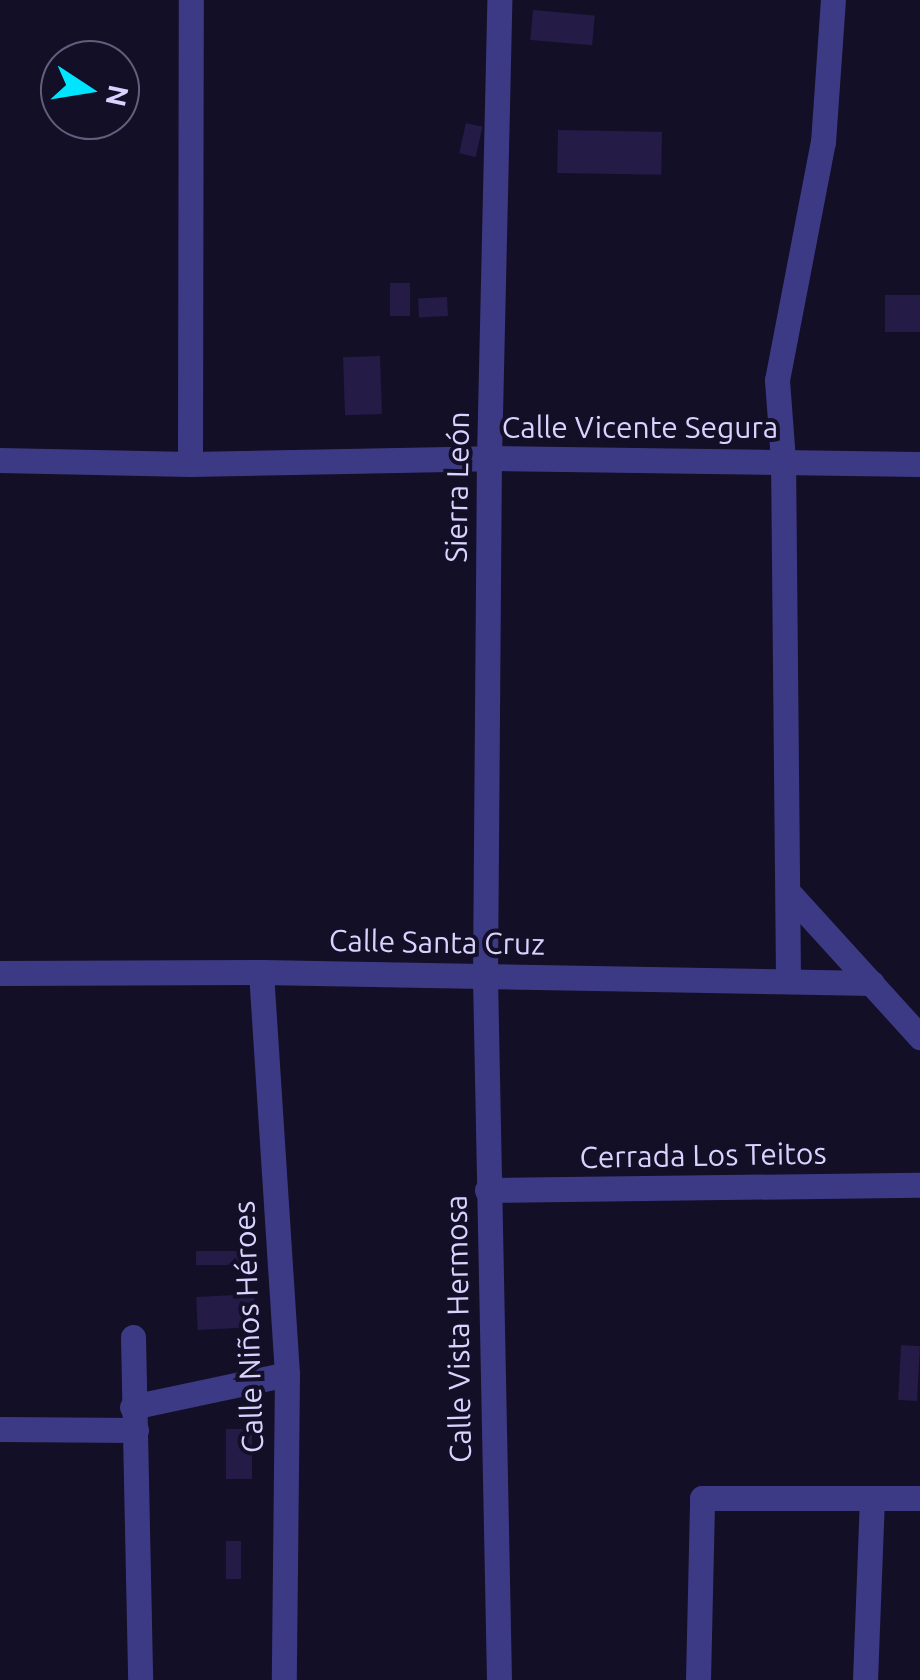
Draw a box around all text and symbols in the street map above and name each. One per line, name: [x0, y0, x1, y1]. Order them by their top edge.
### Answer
north arrow: [40, 40, 140, 140]
text: N: [101, 82, 135, 109]
street label: Calle Vicente Segura: [502, 409, 778, 445]
street label: Sierra León: [438, 411, 476, 563]
street label: Calle Santa Cruz: [329, 922, 545, 962]
street label: Cerrada Los Teitos: [579, 1135, 827, 1175]
street label: Calle Vista Hermosa: [438, 1195, 478, 1463]
street label: Calle Niños Héroes: [226, 1200, 270, 1454]

